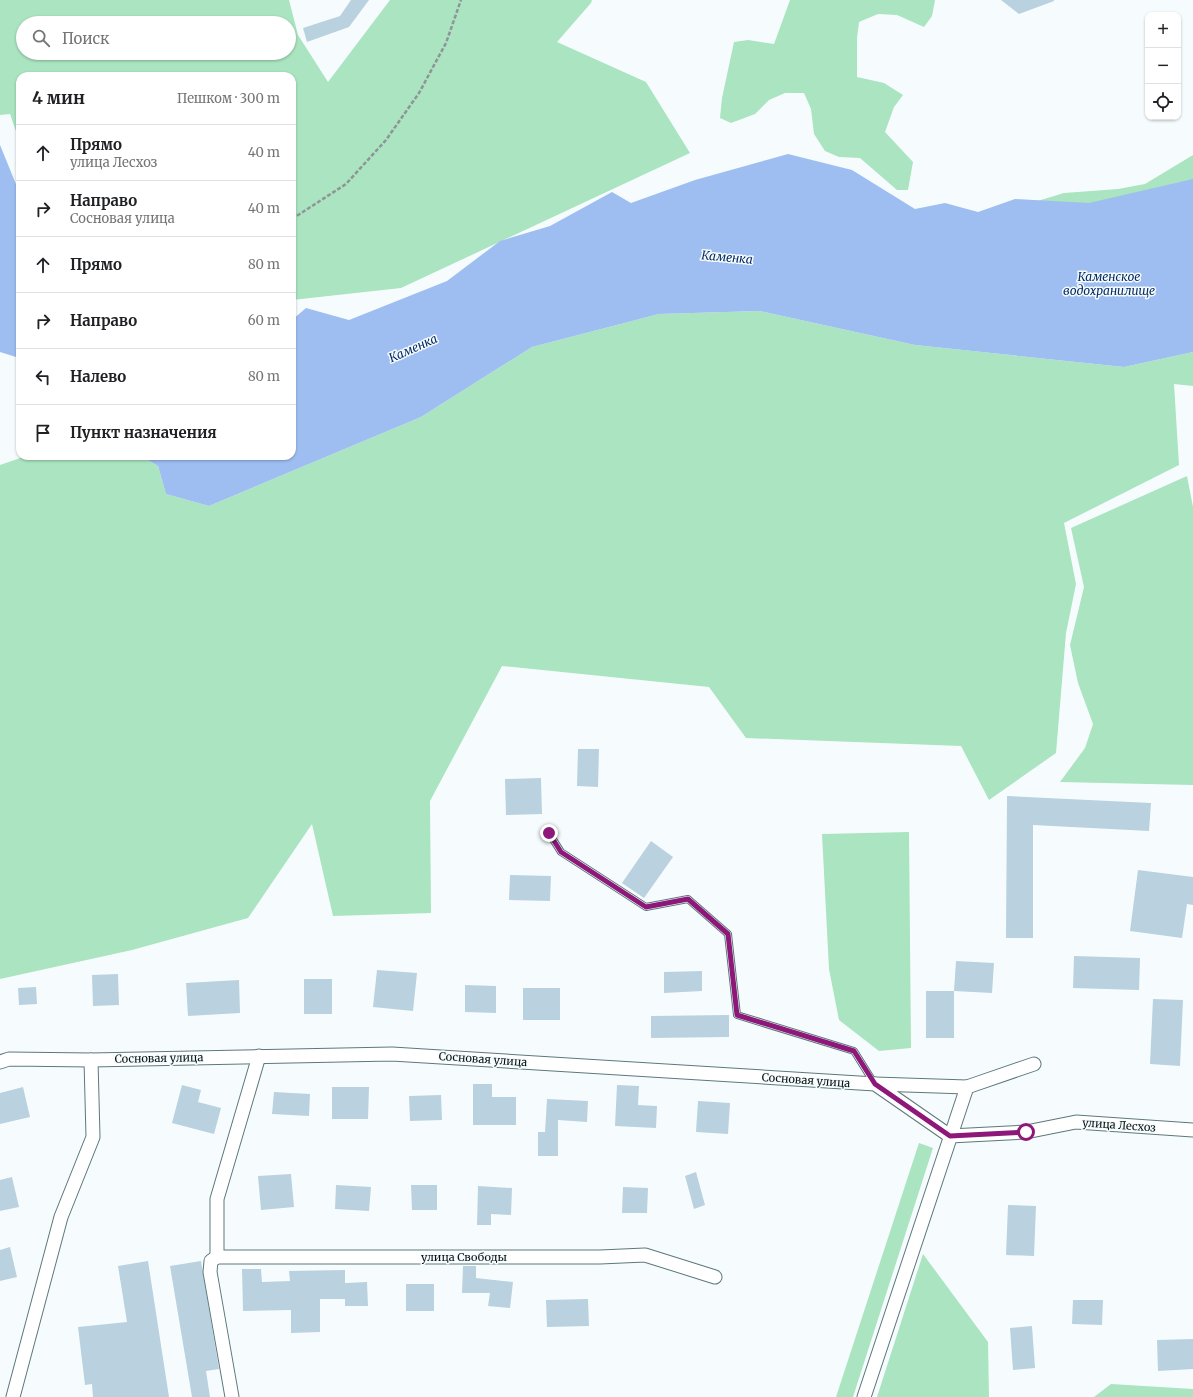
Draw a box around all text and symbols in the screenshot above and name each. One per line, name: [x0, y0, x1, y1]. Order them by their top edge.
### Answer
map controls: [1145, 12, 1181, 120]
button: +: [1145, 12, 1181, 48]
search box: [16, 16, 296, 60]
icon: search: [30, 27, 52, 49]
text: Поиск: [62, 29, 109, 48]
button: −: [1145, 48, 1181, 84]
button: locate: [1145, 84, 1181, 120]
text: 4 мин: [32, 87, 85, 109]
text: Пешком · 300 m: [177, 90, 280, 107]
text: Прямо: [70, 135, 122, 154]
icon: ahead: [32, 142, 54, 164]
text: 40 m: [248, 144, 280, 161]
text: улица Лесхоз: [70, 154, 157, 171]
text: Направо: [70, 191, 137, 210]
icon: right: [32, 198, 54, 220]
text: 40 m: [248, 200, 280, 217]
text: Сосновая улица: [70, 210, 175, 227]
water label: Каменка: [701, 247, 753, 267]
icon: ahead: [32, 254, 54, 276]
text: Прямо: [70, 255, 122, 274]
text: 80 m: [248, 256, 280, 273]
water label: Каменское водохранилище: [1063, 269, 1155, 298]
icon: right: [32, 310, 54, 332]
text: Направо: [70, 311, 137, 330]
text: 60 m: [248, 312, 280, 329]
water label: Каменка: [386, 331, 440, 365]
icon: left: [32, 366, 54, 388]
text: Налево: [70, 367, 126, 386]
text: 80 m: [248, 368, 280, 385]
icon: arrive: [32, 422, 54, 444]
text: Пункт назначения: [70, 423, 217, 442]
route end: [540, 824, 558, 842]
street label: Сосновая улица: [438, 1049, 528, 1069]
street label: Сосновая улица: [115, 1050, 204, 1066]
street label: Сосновая улица: [761, 1070, 851, 1090]
street label: улица Лесхоз: [1082, 1115, 1157, 1135]
route start: [1017, 1123, 1035, 1141]
street label: улица Свободы: [421, 1250, 507, 1264]

